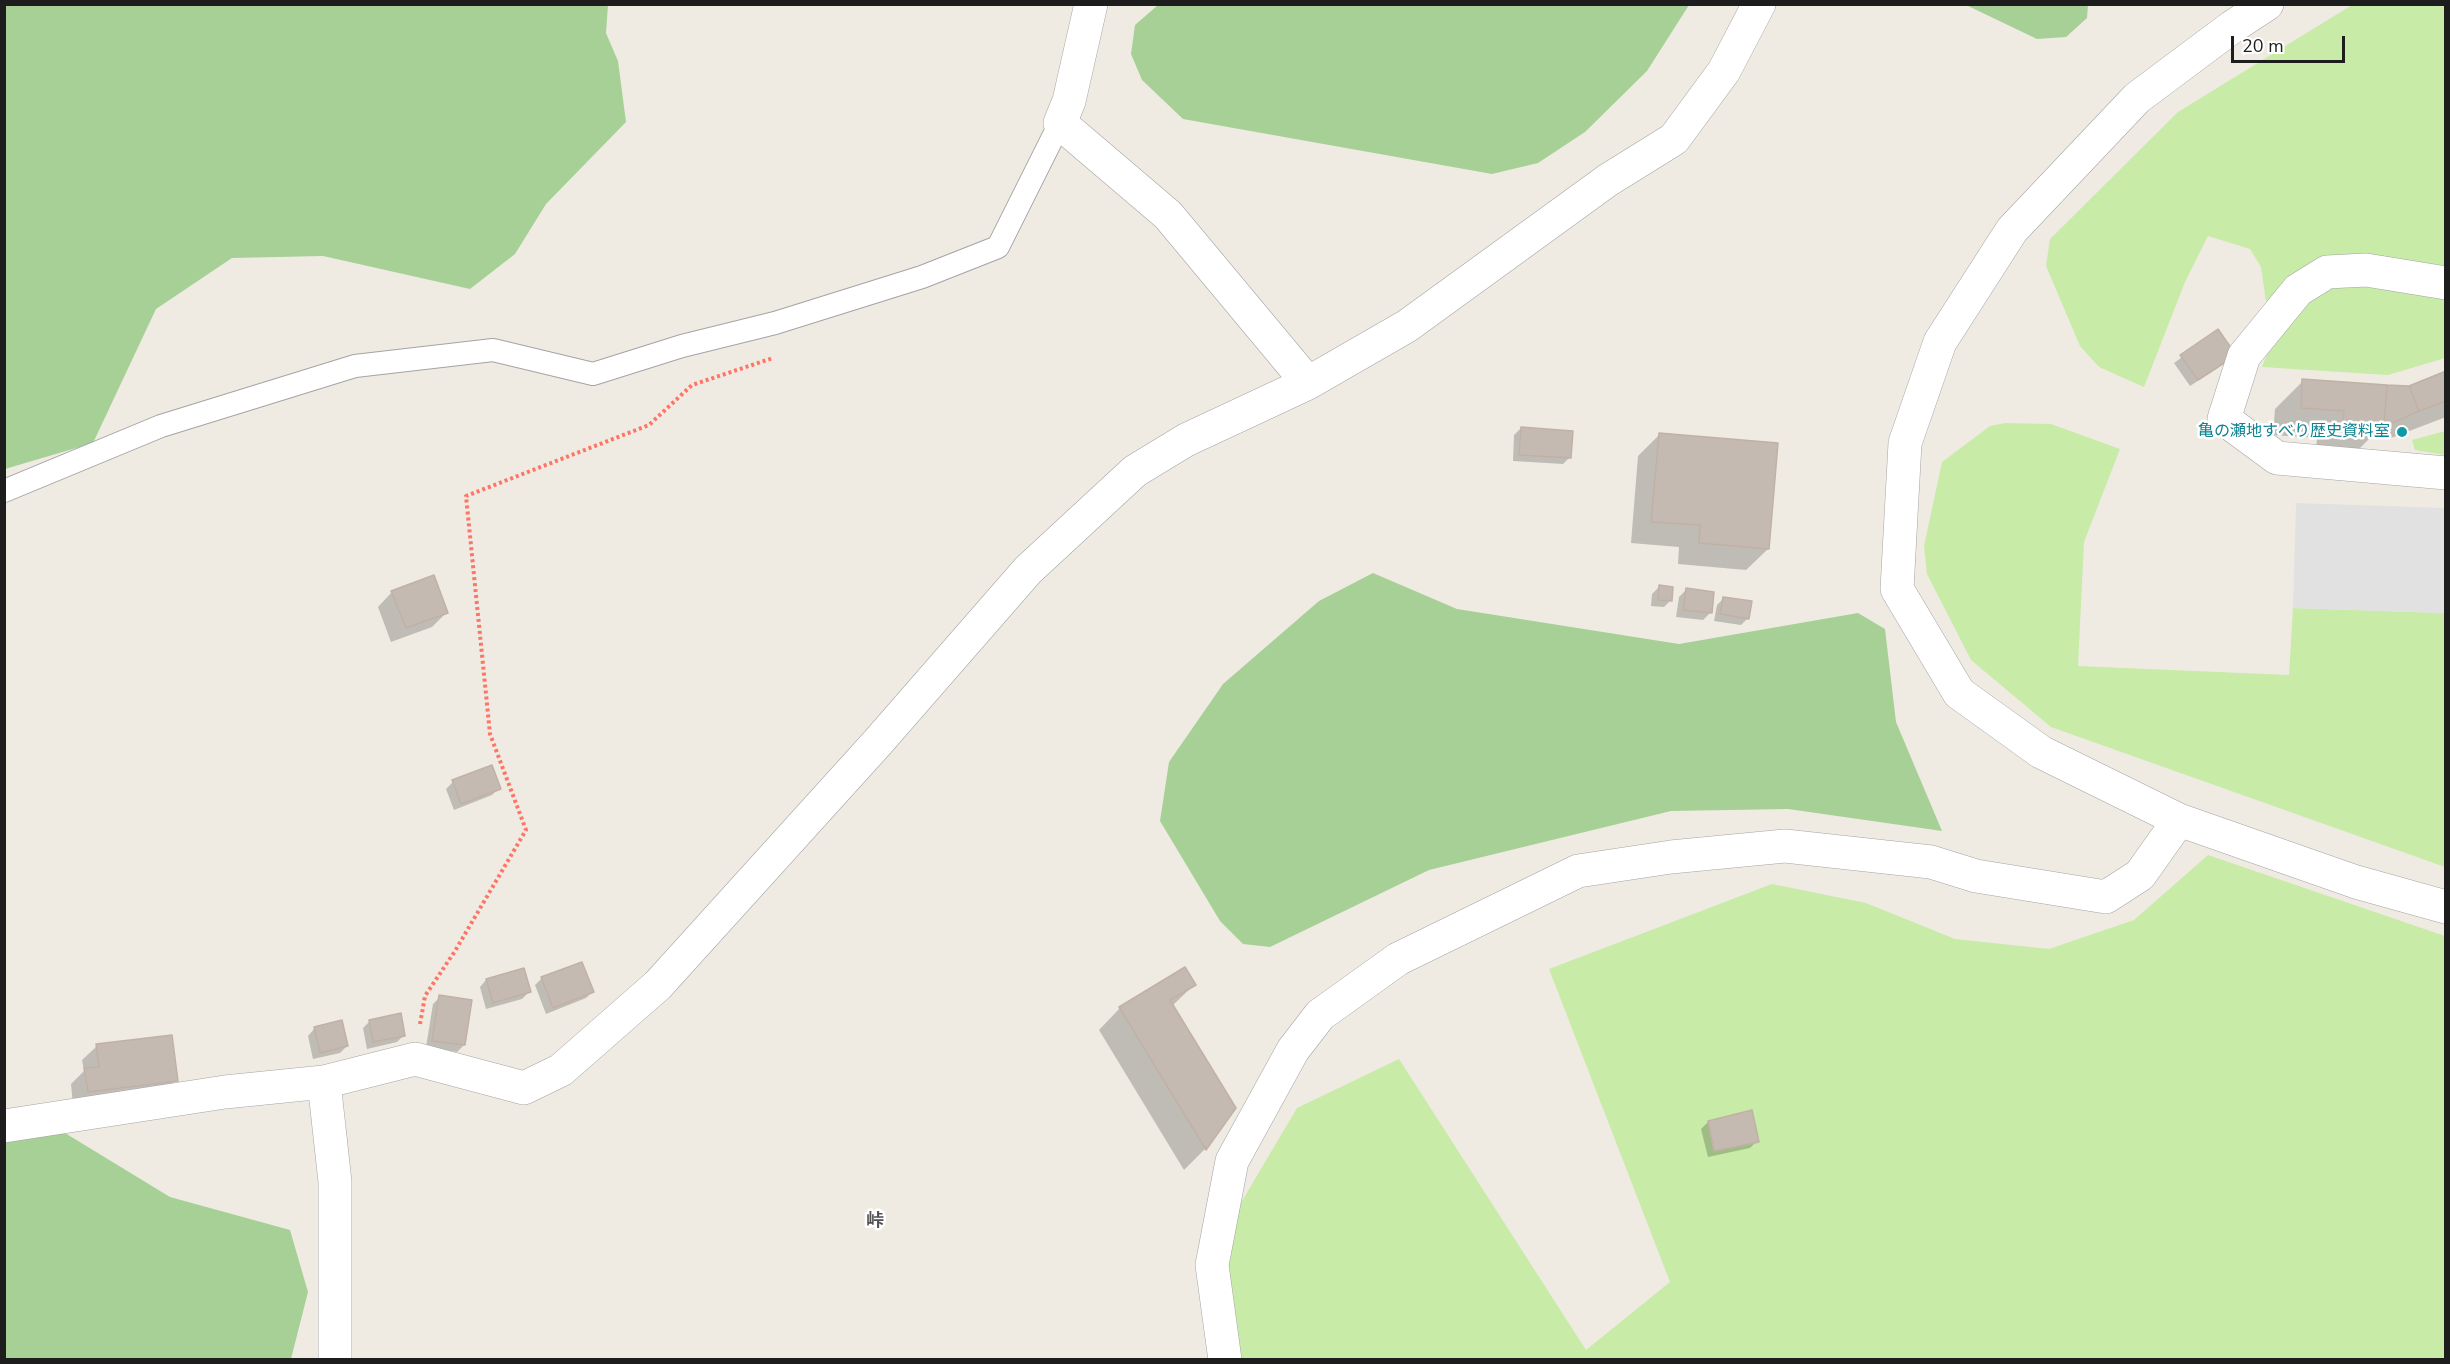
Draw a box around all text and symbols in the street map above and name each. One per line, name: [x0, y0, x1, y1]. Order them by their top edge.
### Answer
scale bar: [2234, 24, 2348, 62]
text: 20 m: [2242, 34, 2284, 58]
place label: 亀の瀬地すべり歴史資料室: [2198, 422, 2390, 442]
marker: 亀の瀬地すべり歴史資料室: [2395, 425, 2409, 439]
district label: 峠: [866, 1211, 884, 1233]

